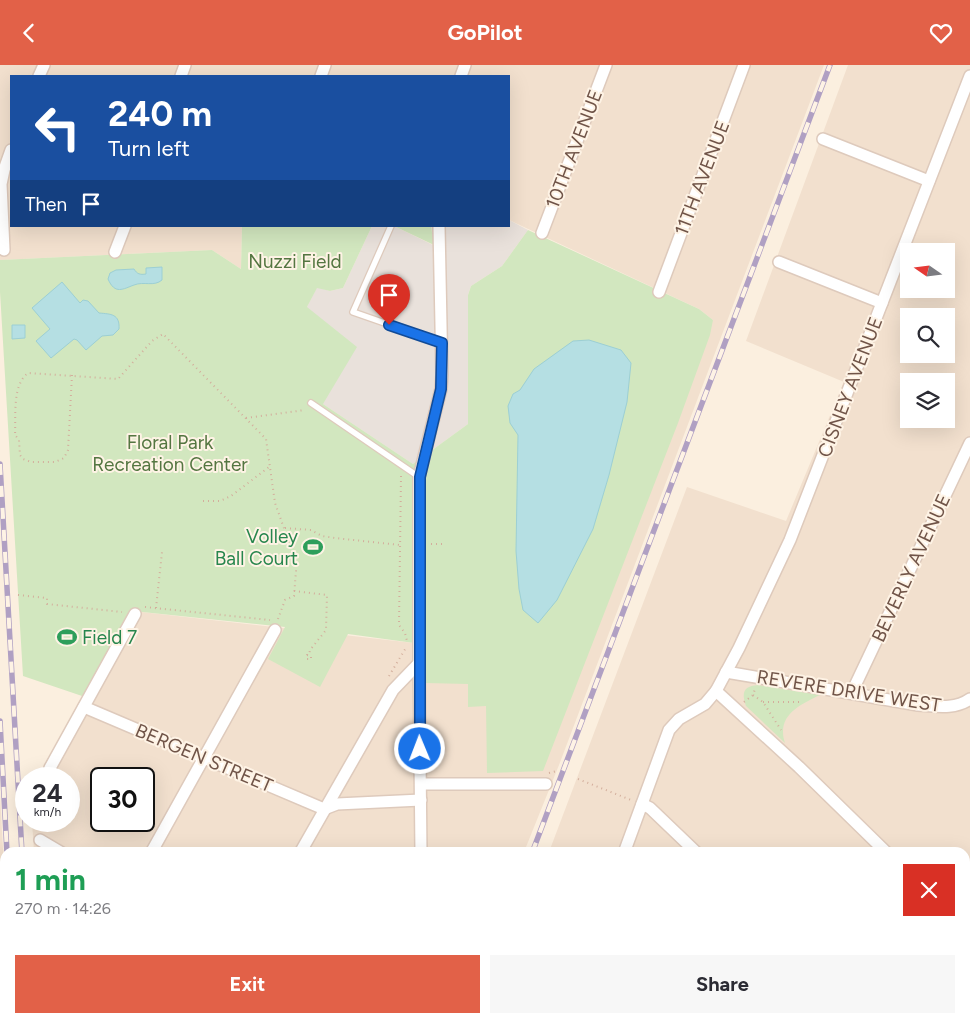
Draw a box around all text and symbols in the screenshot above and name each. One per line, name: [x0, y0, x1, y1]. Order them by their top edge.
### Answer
icon: back: [15, 19, 43, 47]
text: GoPilot: [447, 19, 523, 46]
icon: heart: [927, 19, 955, 47]
street label: 10TH AVENUE: [541, 86, 607, 212]
text: 240 m: [108, 93, 212, 135]
icon: left: [25, 95, 90, 160]
street label: 11TH AVENUE: [670, 117, 734, 239]
text: Turn left: [108, 135, 190, 162]
icon: arrive: [77, 190, 105, 218]
text: Then: [25, 193, 67, 216]
north arrow: [900, 243, 955, 297]
map controls: [900, 243, 955, 428]
park label: Nuzzi Field: [248, 250, 342, 273]
pin: [368, 274, 410, 325]
icon: arrive: [375, 281, 403, 309]
button: search: [900, 308, 955, 363]
street label: CISNEY AVENUE: [813, 314, 887, 460]
button: layers: [900, 373, 955, 428]
park label: Floral Park Recreation Center: [92, 431, 248, 476]
street label: BEVERLY AVENUE: [867, 490, 955, 646]
place label: Volley Ball Court: [215, 525, 298, 570]
sports icon: Volley Ball Court: [302, 536, 324, 558]
sports icon: Field 7: [56, 626, 78, 648]
place label: Field 7: [82, 626, 137, 649]
street label: REVERE DRIVE WEST: [755, 665, 943, 717]
street label: BERGEN STREET: [132, 719, 277, 797]
position arrow: [393, 722, 445, 774]
speed limit sign: 30: [90, 767, 155, 832]
text: 24: [32, 778, 63, 808]
text: km/h: [34, 805, 61, 819]
text: 1 min: [15, 861, 86, 898]
button: close: [903, 864, 955, 916]
text: 270 m · 14:26: [15, 899, 111, 918]
button: Exit: [15, 955, 480, 1013]
button: Share: [490, 955, 955, 1013]

